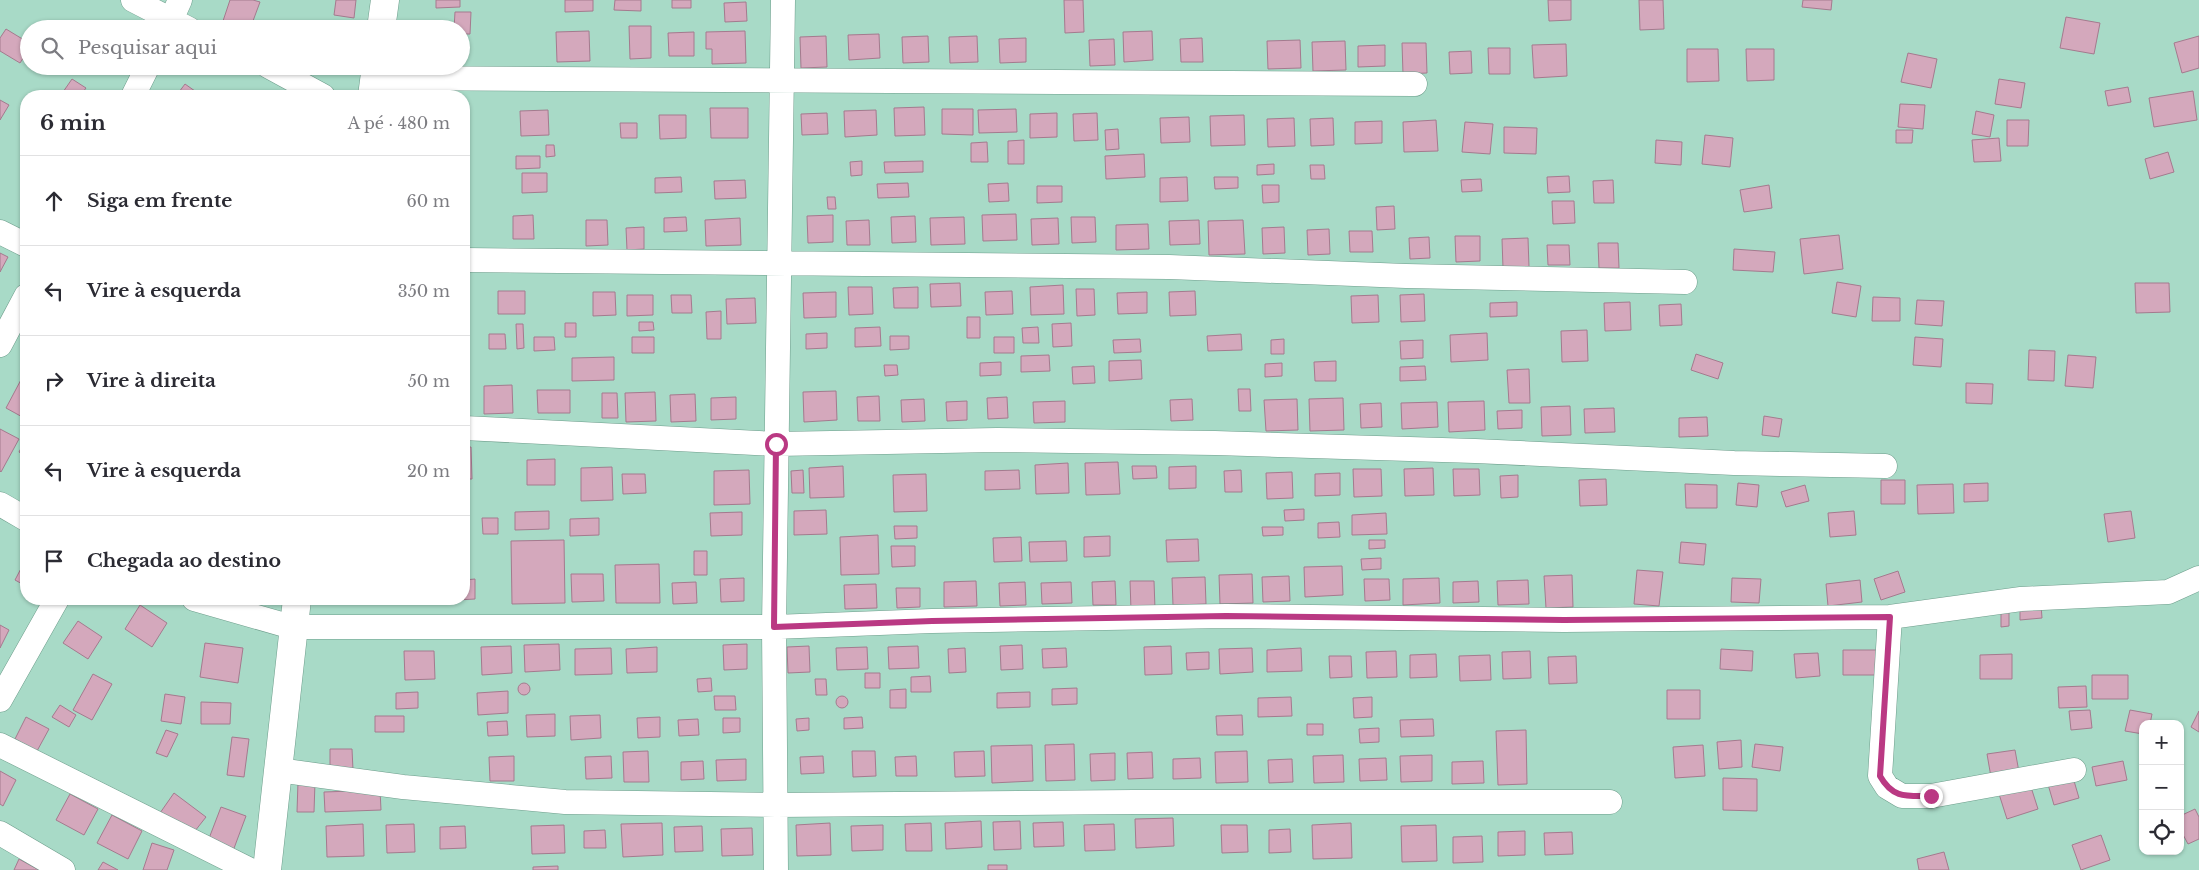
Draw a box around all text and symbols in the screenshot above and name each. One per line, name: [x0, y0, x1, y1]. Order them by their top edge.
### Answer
search box: [20, 20, 470, 75]
icon: search: [38, 34, 66, 62]
text: Pesquisar aqui: [78, 36, 217, 59]
text: 6 min: [40, 110, 106, 136]
text: A pé · 480 m: [348, 113, 450, 133]
icon: ahead: [40, 187, 68, 215]
text: Siga em frente: [87, 189, 232, 212]
text: 60 m: [407, 191, 450, 211]
icon: left: [40, 277, 68, 305]
text: Vire à esquerda: [87, 279, 241, 302]
text: 350 m: [398, 281, 450, 301]
icon: right: [40, 367, 68, 395]
text: Vire à direita: [87, 369, 216, 392]
text: 50 m: [408, 371, 450, 391]
route start: [765, 433, 788, 456]
icon: left: [40, 457, 68, 485]
text: Vire à esquerda: [87, 459, 241, 482]
text: 20 m: [407, 461, 450, 481]
icon: arrive: [40, 547, 68, 575]
text: Chegada ao destino: [87, 549, 281, 572]
map controls: [2139, 720, 2184, 855]
button: +: [2139, 720, 2184, 765]
button: −: [2139, 765, 2184, 810]
route end: [1920, 785, 1943, 808]
button: locate: [2139, 810, 2184, 855]

